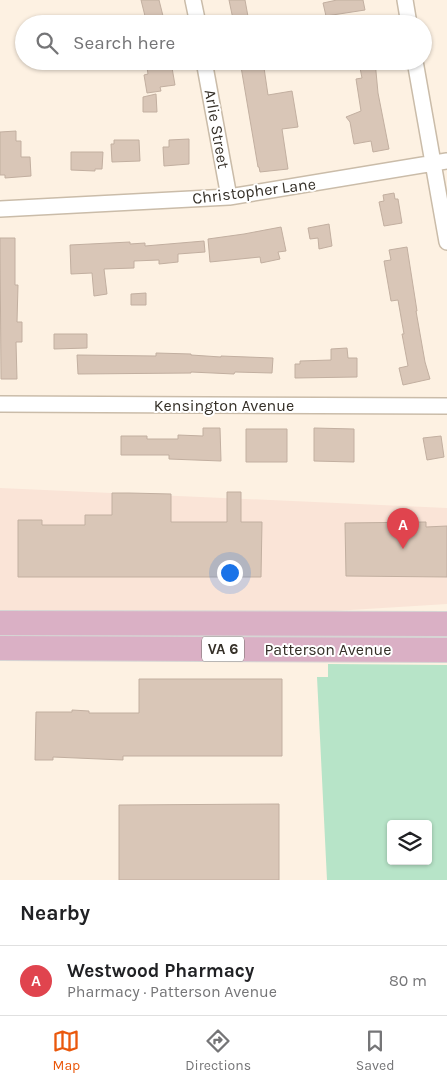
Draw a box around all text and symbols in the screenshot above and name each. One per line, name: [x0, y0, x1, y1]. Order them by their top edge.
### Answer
search box: [15, 15, 432, 70]
icon: search: [33, 29, 61, 57]
text: Search here: [73, 32, 175, 54]
street label: Arlie Street: [201, 88, 233, 170]
street label: Christopher Lane: [191, 174, 317, 208]
street label: Kensington Avenue: [154, 396, 294, 415]
pin: A: [387, 508, 419, 549]
your location: [217, 560, 243, 586]
road number: VA 6: [202, 636, 244, 662]
street label: Patterson Avenue: [265, 640, 391, 659]
map controls: [387, 820, 432, 865]
button: layers: [387, 820, 432, 865]
text: Nearby: [20, 901, 90, 925]
text: Westwood Pharmacy: [67, 960, 254, 982]
text: A: [31, 971, 41, 990]
text: 80 m: [389, 971, 427, 990]
text: Pharmacy · Patterson Avenue: [67, 982, 277, 1001]
tab: Map: [52, 1027, 80, 1074]
tab: Directions: [185, 1027, 251, 1074]
tab: Saved: [356, 1027, 395, 1074]

